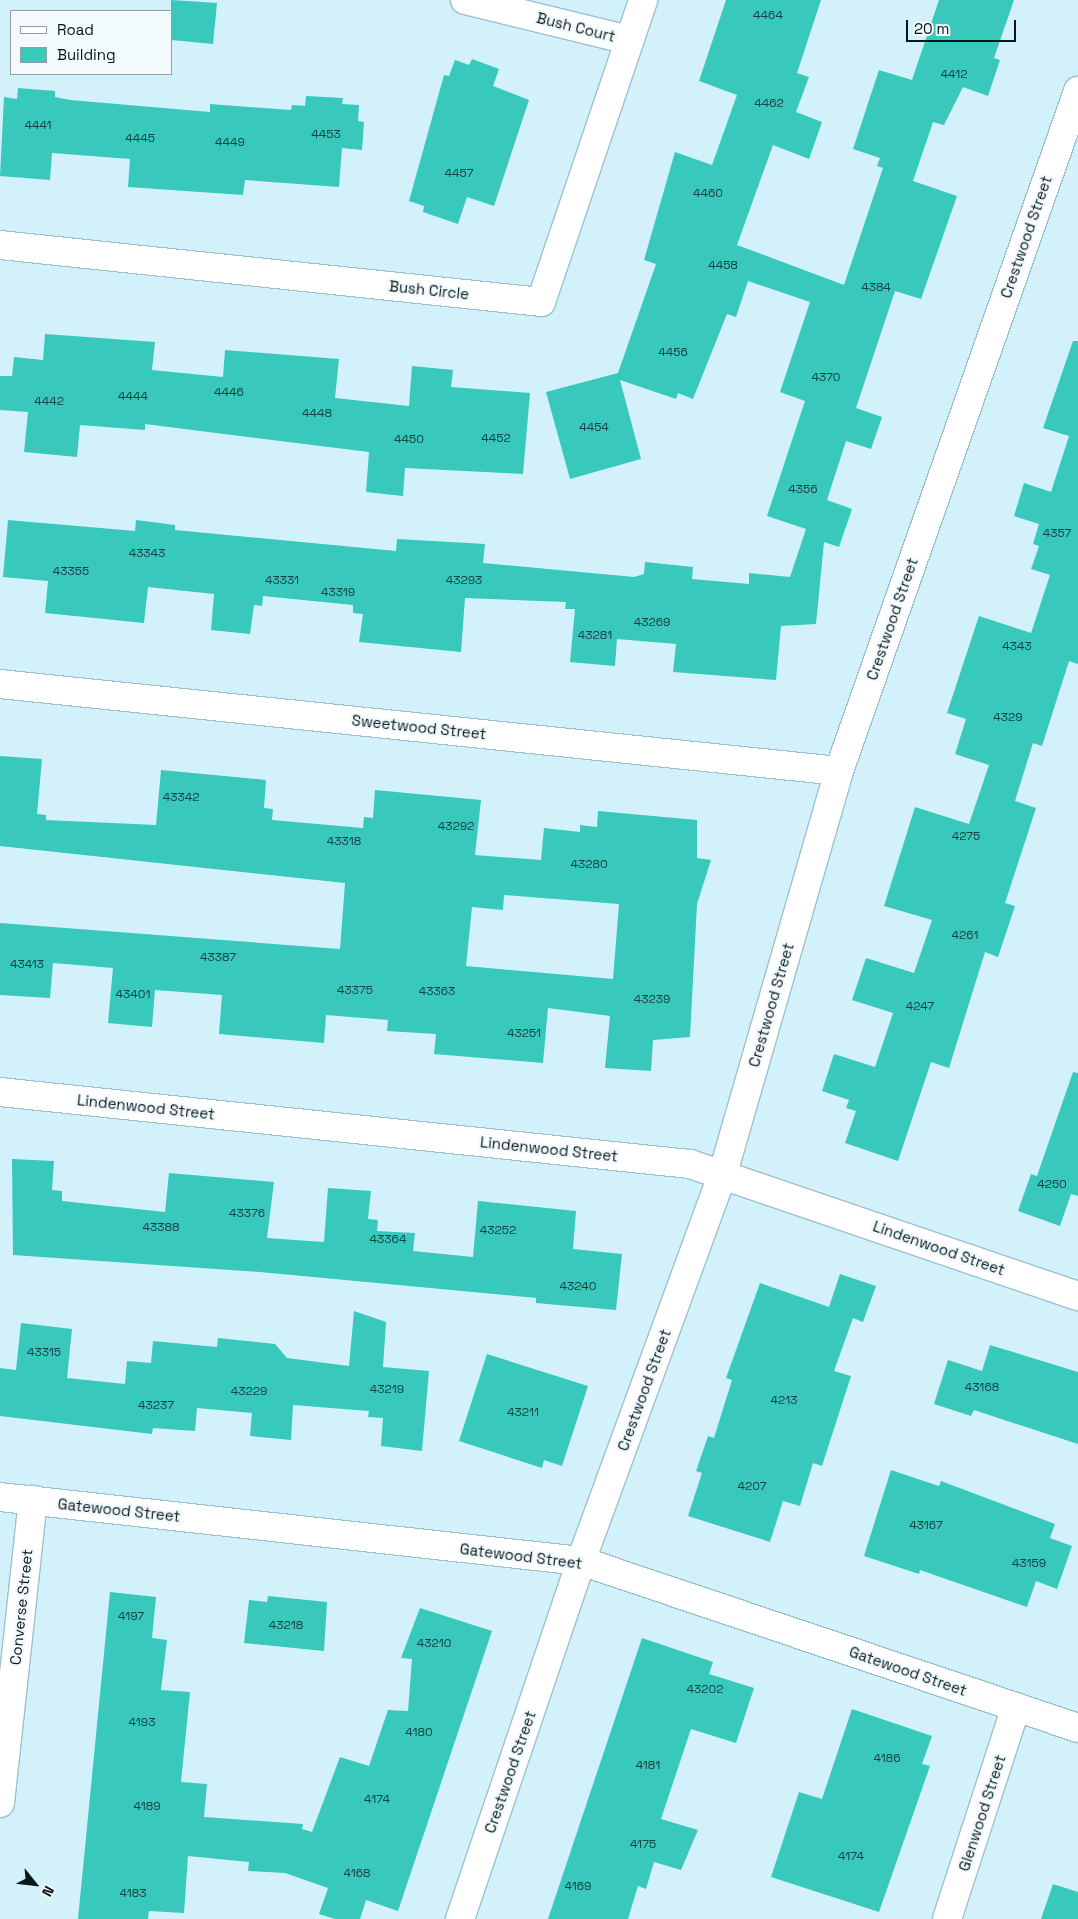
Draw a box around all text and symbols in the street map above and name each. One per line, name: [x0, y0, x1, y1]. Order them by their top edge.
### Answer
street label: Bush Court: [535, 9, 617, 45]
house number: 4464: [753, 9, 783, 23]
legend: [10, 10, 172, 75]
scale bar: [908, 10, 1018, 42]
text: 20 m: [914, 19, 949, 38]
text: Road: [57, 20, 94, 39]
text: Building: [57, 45, 116, 64]
house number: 4412: [941, 68, 967, 82]
house number: 4462: [754, 97, 784, 111]
house number: 4441: [24, 119, 52, 133]
house number: 4453: [311, 128, 341, 142]
house number: 4445: [125, 132, 155, 146]
house number: 4449: [215, 136, 245, 150]
house number: 4457: [445, 167, 473, 181]
street label: Crestwood Street: [997, 173, 1055, 301]
house number: 4460: [693, 187, 723, 201]
house number: 4458: [708, 259, 738, 273]
street label: Bush Circle: [388, 277, 470, 303]
house number: 4384: [861, 281, 891, 295]
house number: 4456: [658, 346, 688, 360]
house number: 4370: [811, 371, 841, 385]
house number: 4446: [214, 386, 244, 400]
house number: 4444: [118, 390, 148, 404]
house number: 4442: [34, 395, 64, 409]
house number: 4448: [302, 407, 332, 421]
house number: 4454: [579, 421, 609, 435]
house number: 4452: [481, 432, 511, 446]
house number: 4450: [394, 433, 424, 447]
house number: 4356: [788, 483, 818, 497]
house number: 4357: [1043, 527, 1071, 541]
house number: 43343: [129, 547, 165, 561]
street label: Crestwood Street: [863, 555, 921, 683]
house number: 43355: [53, 565, 89, 579]
house number: 43331: [265, 574, 299, 588]
house number: 43293: [446, 574, 482, 588]
house number: 43319: [321, 586, 355, 600]
house number: 43269: [634, 616, 670, 630]
house number: 43281: [578, 629, 612, 643]
house number: 4343: [1002, 640, 1032, 654]
street label: Sweetwood Street: [351, 711, 487, 743]
house number: 4329: [993, 711, 1023, 725]
house number: 43342: [163, 791, 199, 805]
house number: 43292: [438, 820, 474, 834]
house number: 4275: [952, 830, 980, 844]
house number: 43318: [327, 835, 361, 849]
house number: 43280: [570, 858, 608, 872]
house number: 4261: [951, 929, 979, 943]
street label: Crestwood Street: [745, 941, 797, 1069]
house number: 43387: [200, 951, 236, 965]
house number: 43413: [10, 958, 44, 972]
house number: 43375: [337, 984, 373, 998]
house number: 43363: [419, 985, 455, 999]
house number: 43401: [116, 988, 150, 1002]
house number: 43239: [634, 993, 670, 1007]
house number: 4247: [906, 1000, 934, 1014]
house number: 43251: [507, 1027, 541, 1041]
street label: Lindenwood Street: [76, 1091, 216, 1123]
street label: Lindenwood Street: [479, 1133, 619, 1165]
house number: 4250: [1037, 1178, 1067, 1192]
house number: 43376: [229, 1207, 265, 1221]
street label: Lindenwood Street: [871, 1217, 1007, 1279]
house number: 43388: [143, 1221, 179, 1235]
house number: 43252: [480, 1224, 516, 1238]
house number: 43364: [370, 1233, 406, 1247]
house number: 43240: [560, 1280, 596, 1294]
street label: Crestwood Street: [614, 1327, 674, 1453]
house number: 43315: [27, 1346, 61, 1360]
house number: 43168: [965, 1381, 999, 1395]
house number: 43219: [370, 1383, 404, 1397]
house number: 43229: [231, 1385, 267, 1399]
house number: 4213: [771, 1394, 797, 1408]
house number: 43237: [138, 1399, 174, 1413]
house number: 43211: [507, 1406, 539, 1420]
house number: 4207: [738, 1480, 766, 1494]
street label: Gatewood Street: [57, 1495, 181, 1525]
house number: 43167: [909, 1519, 943, 1533]
street label: Gatewood Street: [459, 1540, 583, 1572]
street label: Converse Street: [6, 1548, 36, 1666]
house number: 43159: [1012, 1557, 1046, 1571]
house number: 4197: [118, 1610, 144, 1624]
house number: 43218: [269, 1619, 303, 1633]
house number: 43210: [417, 1637, 451, 1651]
street label: Gatewood Street: [847, 1642, 969, 1700]
house number: 43202: [687, 1683, 723, 1697]
street label: Crestwood Street: [481, 1708, 539, 1836]
house number: 4193: [129, 1716, 155, 1730]
house number: 4180: [405, 1726, 433, 1740]
house number: 4186: [873, 1752, 901, 1766]
street label: Glenwood Street: [955, 1753, 1009, 1873]
house number: 4181: [636, 1759, 660, 1773]
house number: 4174: [364, 1793, 390, 1807]
house number: 4189: [133, 1800, 161, 1814]
house number: 4175: [630, 1838, 656, 1852]
house number: 4174: [838, 1850, 864, 1864]
north arrow: [10, 1859, 60, 1909]
house number: 4168: [343, 1867, 371, 1881]
house number: 4169: [565, 1880, 591, 1894]
text: N: [38, 1883, 58, 1900]
house number: 4183: [120, 1887, 146, 1901]

